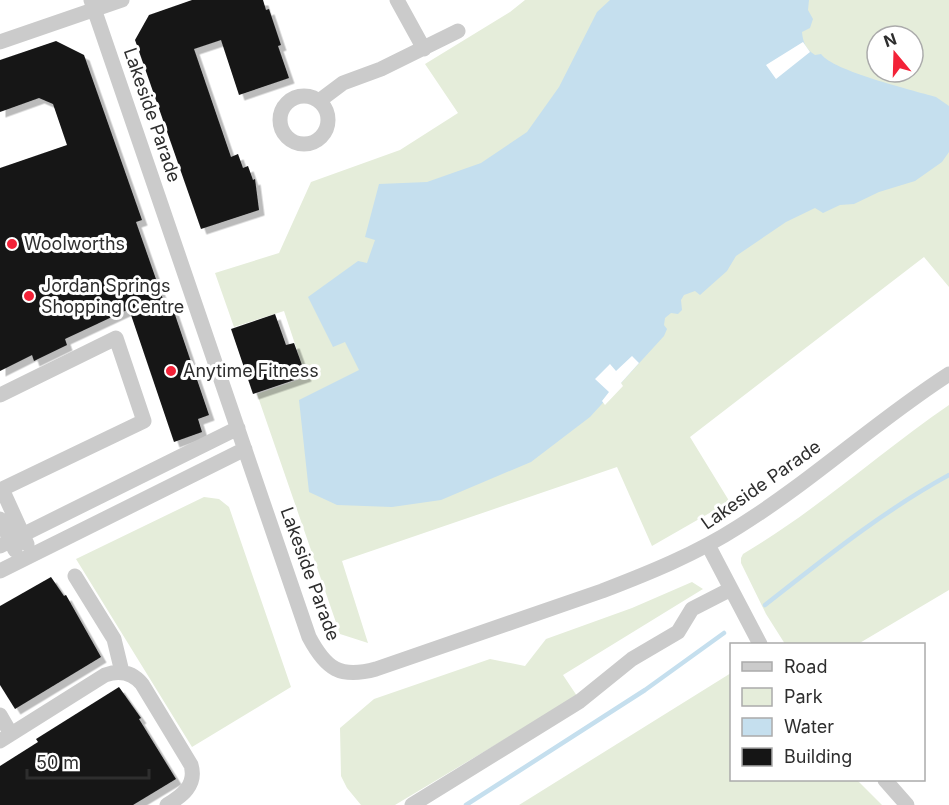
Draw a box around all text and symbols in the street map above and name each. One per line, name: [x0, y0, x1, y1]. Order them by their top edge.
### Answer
north arrow: [865, 24, 925, 84]
text: N: [881, 28, 899, 51]
street label: Lakeside Parade: [120, 45, 185, 185]
place label: Woolworths: [24, 233, 125, 254]
marker: Woolworths: [5, 237, 19, 251]
place label: Jordan Springs Shopping Centre: [41, 275, 184, 317]
marker: Jordan Springs Shopping Centre: [22, 289, 36, 303]
place label: Anytime Fitness: [183, 360, 319, 381]
marker: Anytime Fitness: [164, 364, 178, 378]
street label: Lakeside Parade: [697, 436, 824, 534]
street label: Lakeside Parade: [277, 504, 344, 644]
legend: [730, 643, 925, 781]
text: Road: [784, 656, 827, 677]
text: Park: [784, 686, 823, 707]
text: Water: [784, 716, 834, 737]
scale bar: [27, 742, 148, 780]
text: Building: [784, 746, 852, 767]
text: 50 m: [36, 752, 79, 773]

